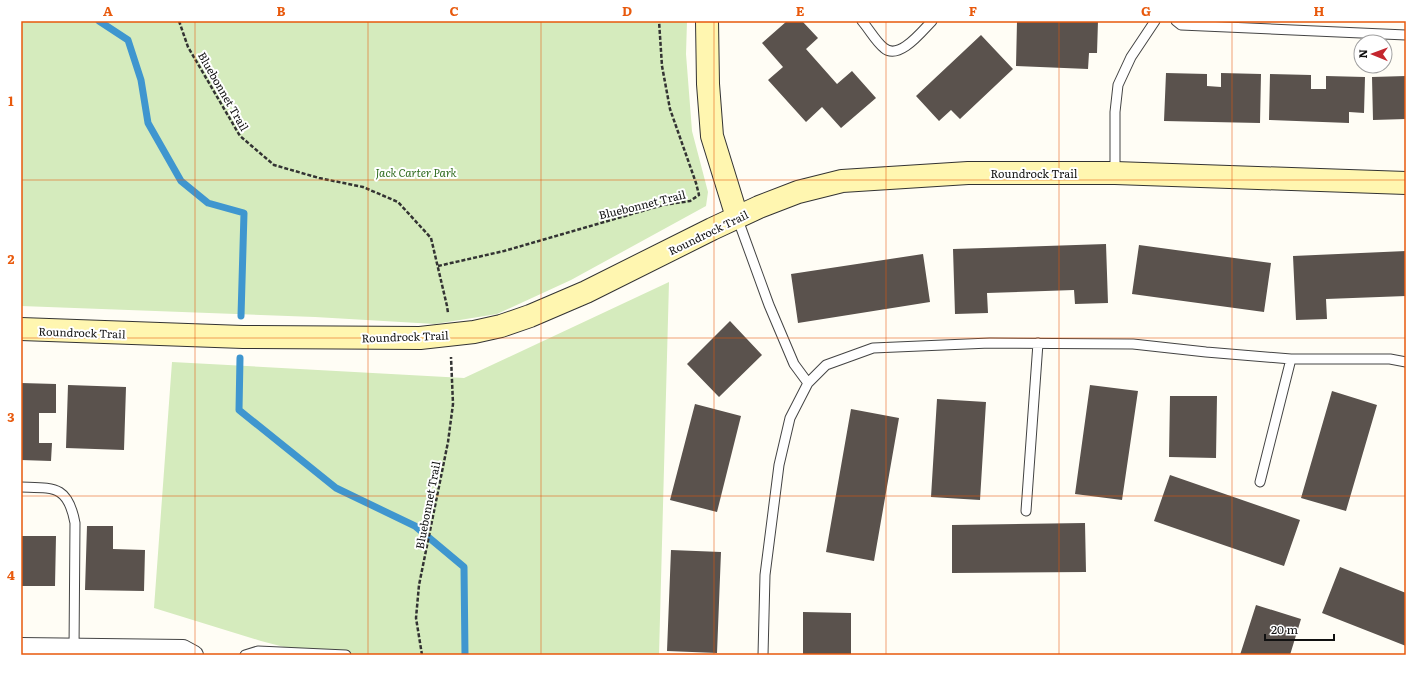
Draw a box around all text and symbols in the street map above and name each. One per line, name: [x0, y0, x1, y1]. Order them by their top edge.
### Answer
text: A: [103, 1, 113, 20]
text: B: [277, 1, 286, 20]
text: C: [449, 1, 459, 20]
text: D: [622, 1, 632, 20]
text: E: [796, 1, 805, 20]
text: F: [969, 1, 977, 20]
text: G: [1141, 1, 1151, 20]
text: H: [1314, 1, 1325, 20]
north arrow: [1353, 34, 1393, 74]
street label: Bluebonnet Trail: [195, 48, 253, 134]
text: N: [1354, 49, 1370, 59]
text: 1: [8, 91, 14, 110]
park label: Jack Carter Park: [375, 164, 457, 180]
street label: Roundrock Trail: [990, 165, 1078, 181]
street label: Bluebonnet Trail: [597, 185, 687, 223]
street label: Roundrock Trail: [665, 206, 751, 258]
text: 2: [8, 249, 15, 268]
street label: Roundrock Trail: [38, 322, 126, 342]
street label: Roundrock Trail: [361, 326, 449, 346]
text: 3: [7, 407, 15, 426]
street label: Bluebonnet Trail: [411, 459, 443, 550]
text: 4: [7, 565, 15, 584]
scale bar: [1265, 616, 1334, 642]
text: 20 m: [1271, 620, 1298, 638]

